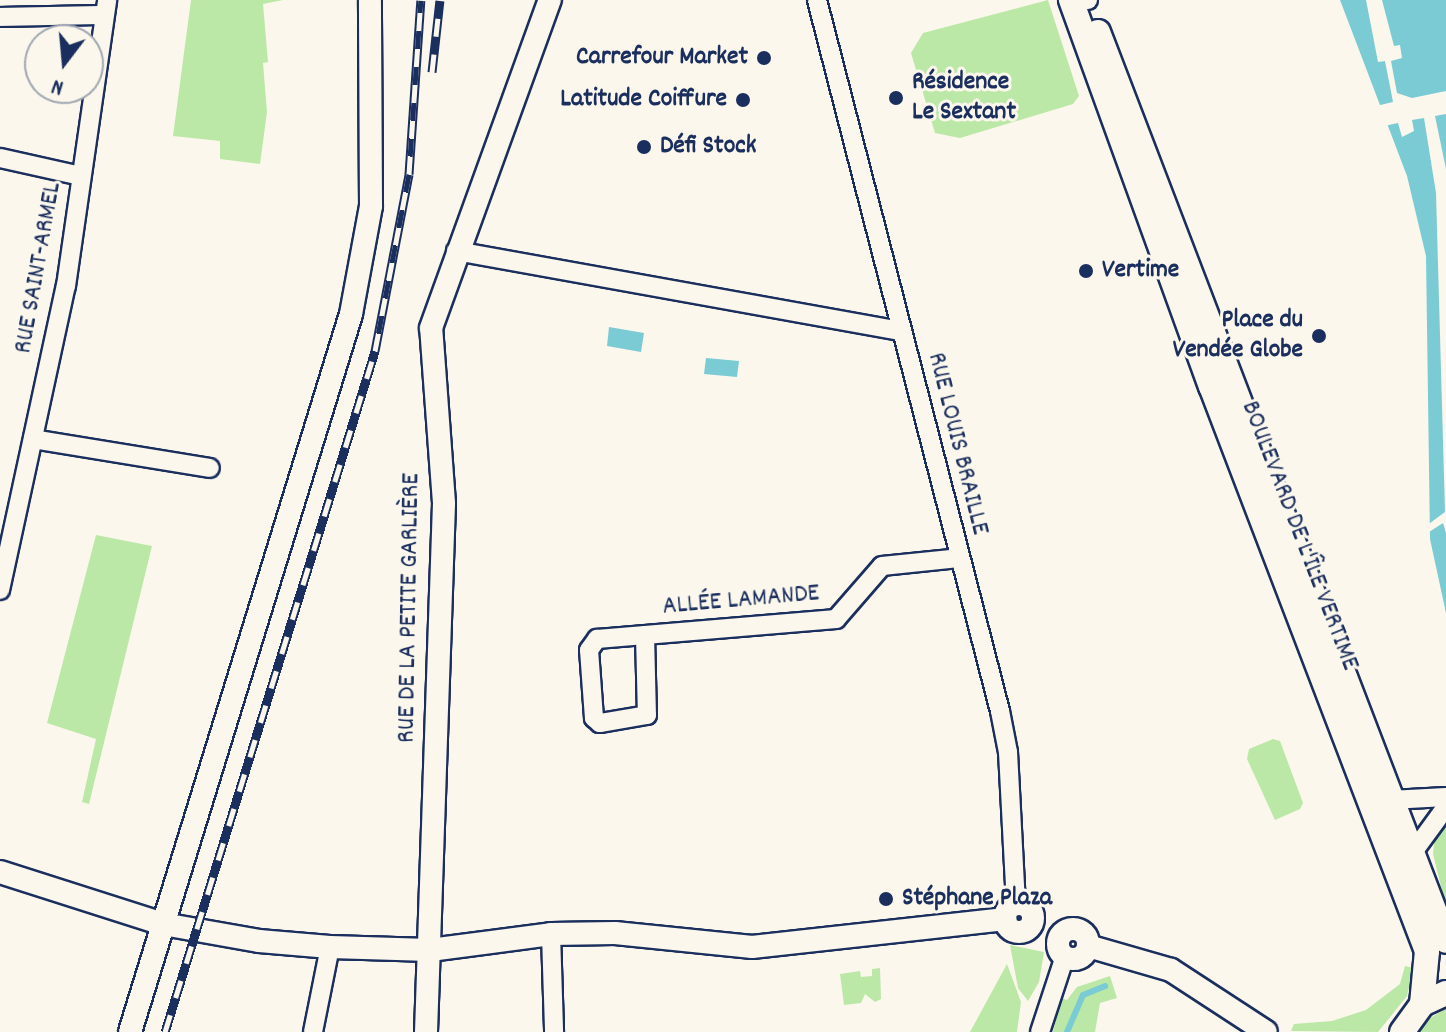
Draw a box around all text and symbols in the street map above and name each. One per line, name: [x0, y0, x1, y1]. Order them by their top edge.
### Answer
north arrow: [24, 24, 104, 104]
place label: Carrefour Market: [576, 42, 748, 74]
marker: Carrefour Market: [755, 49, 773, 67]
place label: Résidence Le Sextant: [912, 67, 1016, 128]
text: N: [48, 69, 67, 102]
place label: Latitude Coiffure: [560, 84, 727, 116]
marker: Résidence Le Sextant: [887, 89, 905, 107]
marker: Latitude Coiffure: [734, 91, 752, 109]
place label: Défi Stock: [660, 131, 756, 163]
marker: Défi Stock: [635, 138, 653, 156]
street label: RUE SAINT-ARMEL: [9, 180, 69, 356]
place label: Vertime: [1102, 255, 1179, 287]
marker: Vertime: [1077, 262, 1095, 280]
place label: Place du Vendée Globe: [1173, 305, 1303, 366]
marker: Place du Vendée Globe: [1310, 327, 1328, 345]
street label: RUE LOUIS BRAILLE: [919, 350, 995, 538]
street label: BOULEVARD DE L'ÎLE VERTIME: [1233, 397, 1365, 675]
street label: RUE DE LA PETITE GARLIÈRE: [392, 473, 428, 743]
street label: ALLÉE LAMANDE: [661, 579, 821, 623]
place label: Stéphane Plaza: [902, 883, 1052, 915]
marker: Stéphane Plaza: [877, 890, 895, 908]

